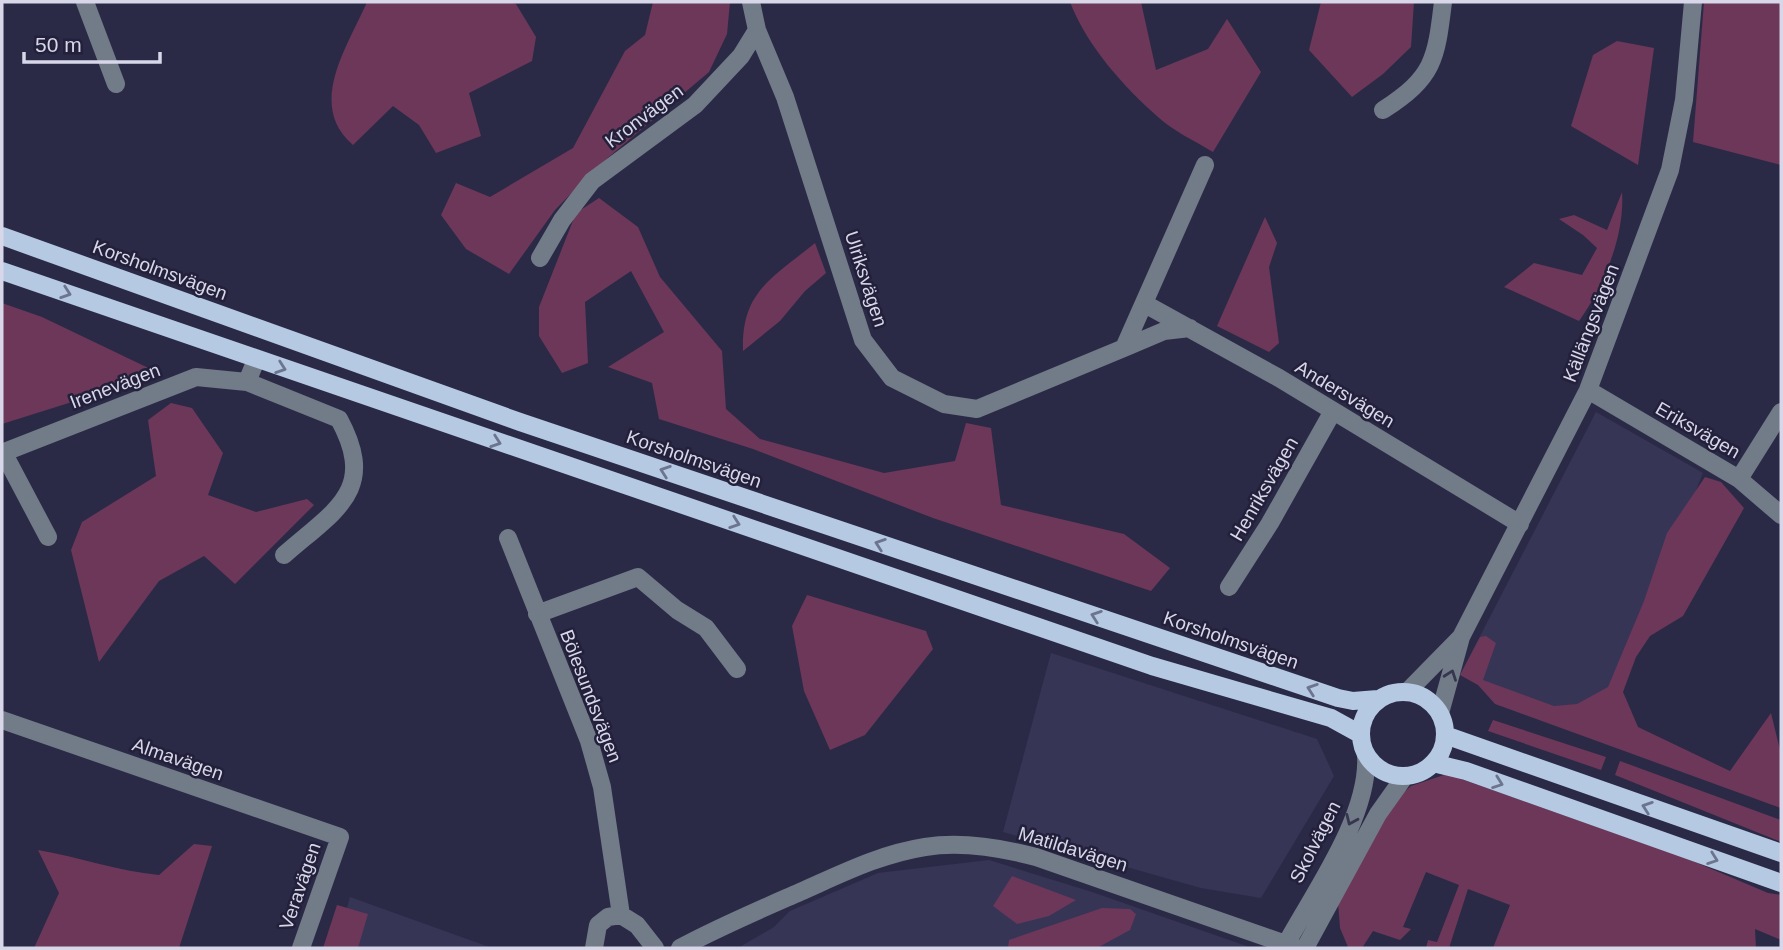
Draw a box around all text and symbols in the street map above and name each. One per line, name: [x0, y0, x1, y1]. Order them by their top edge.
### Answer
scale bar: [24, 21, 161, 65]
text: 50 m: [35, 33, 82, 56]
street label: Kronvägen: [601, 80, 687, 152]
street label: Ulriksvägen: [841, 229, 891, 329]
street label: Korsholmsvägen: [90, 236, 230, 304]
street label: Källängsvägen: [1559, 261, 1623, 385]
one-way arrow: [60, 285, 72, 299]
street label: Andersvägen: [1292, 356, 1398, 432]
street label: Irenevägen: [67, 359, 163, 413]
one-way arrow: [274, 360, 287, 374]
street label: Eriksvägen: [1652, 397, 1744, 463]
street label: Korsholmsvägen: [624, 426, 764, 492]
street label: Henriksvägen: [1226, 433, 1302, 545]
one-way arrow: [490, 434, 502, 448]
one-way arrow: [659, 465, 671, 479]
one-way arrow: [728, 515, 740, 529]
one-way arrow: [875, 538, 887, 552]
street label: Korsholmsvägen: [1161, 607, 1301, 673]
one-way arrow: [1090, 610, 1103, 624]
street label: Bölesundsvägen: [556, 627, 626, 765]
one-way arrow: [1443, 670, 1457, 682]
one-way arrow: [1306, 683, 1318, 697]
street label: Almavägen: [130, 734, 226, 784]
one-way arrow: [1492, 775, 1504, 789]
street label: Skolvägen: [1286, 798, 1344, 886]
one-way arrow: [1642, 801, 1654, 815]
one-way arrow: [1345, 813, 1359, 825]
street label: Matildavägen: [1016, 822, 1130, 876]
street label: Veravägen: [275, 840, 325, 932]
one-way arrow: [1706, 851, 1718, 865]

